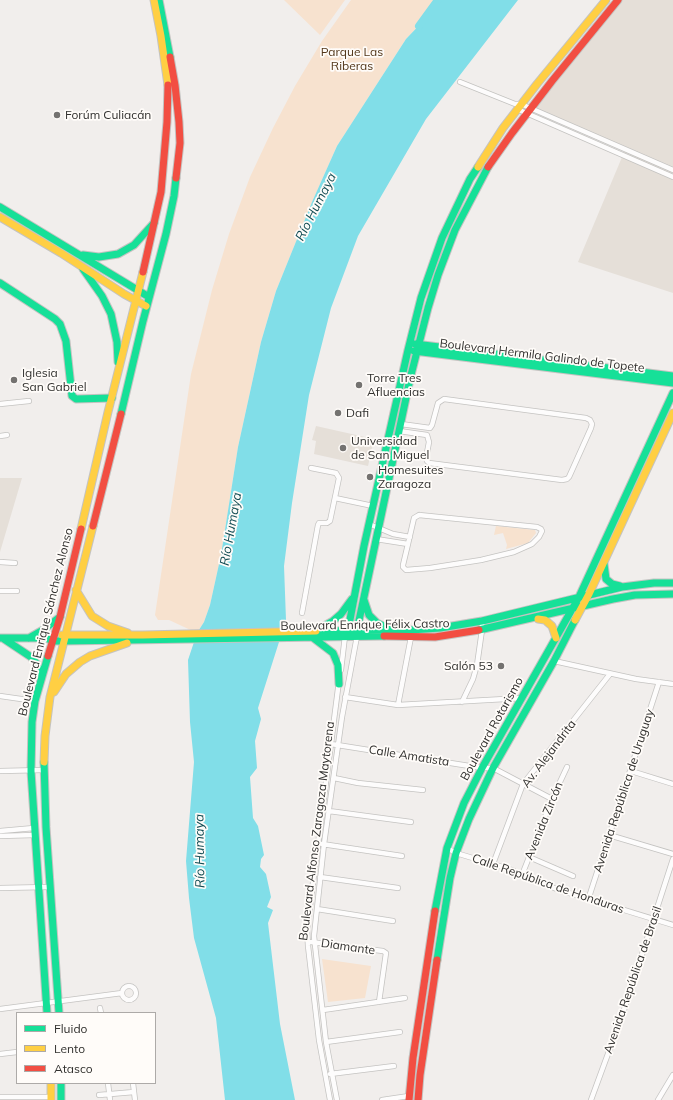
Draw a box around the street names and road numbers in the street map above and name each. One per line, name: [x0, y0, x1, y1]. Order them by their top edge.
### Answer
street label: Boulevard Hermila Galindo de Topete: [439, 336, 645, 376]
street label: Boulevard Enrique Sánchez Alonso: [16, 526, 76, 718]
street label: Boulevard Enrique Félix Castro: [280, 616, 450, 634]
street label: Boulevard Rotarismo: [458, 675, 526, 783]
street label: Avenida República de Uruguay: [591, 707, 657, 875]
street label: Av. Alejandrita: [519, 717, 579, 791]
street label: Boulevard Alfonso Zaragoza Maytorena: [296, 721, 338, 941]
street label: Calle Amatista: [368, 743, 450, 769]
street label: Avenida Zircón: [522, 780, 566, 862]
street label: Calle República de Honduras: [470, 851, 626, 917]
street label: Avenida República de Brasil: [601, 904, 665, 1056]
street label: Diamante: [320, 936, 376, 958]

